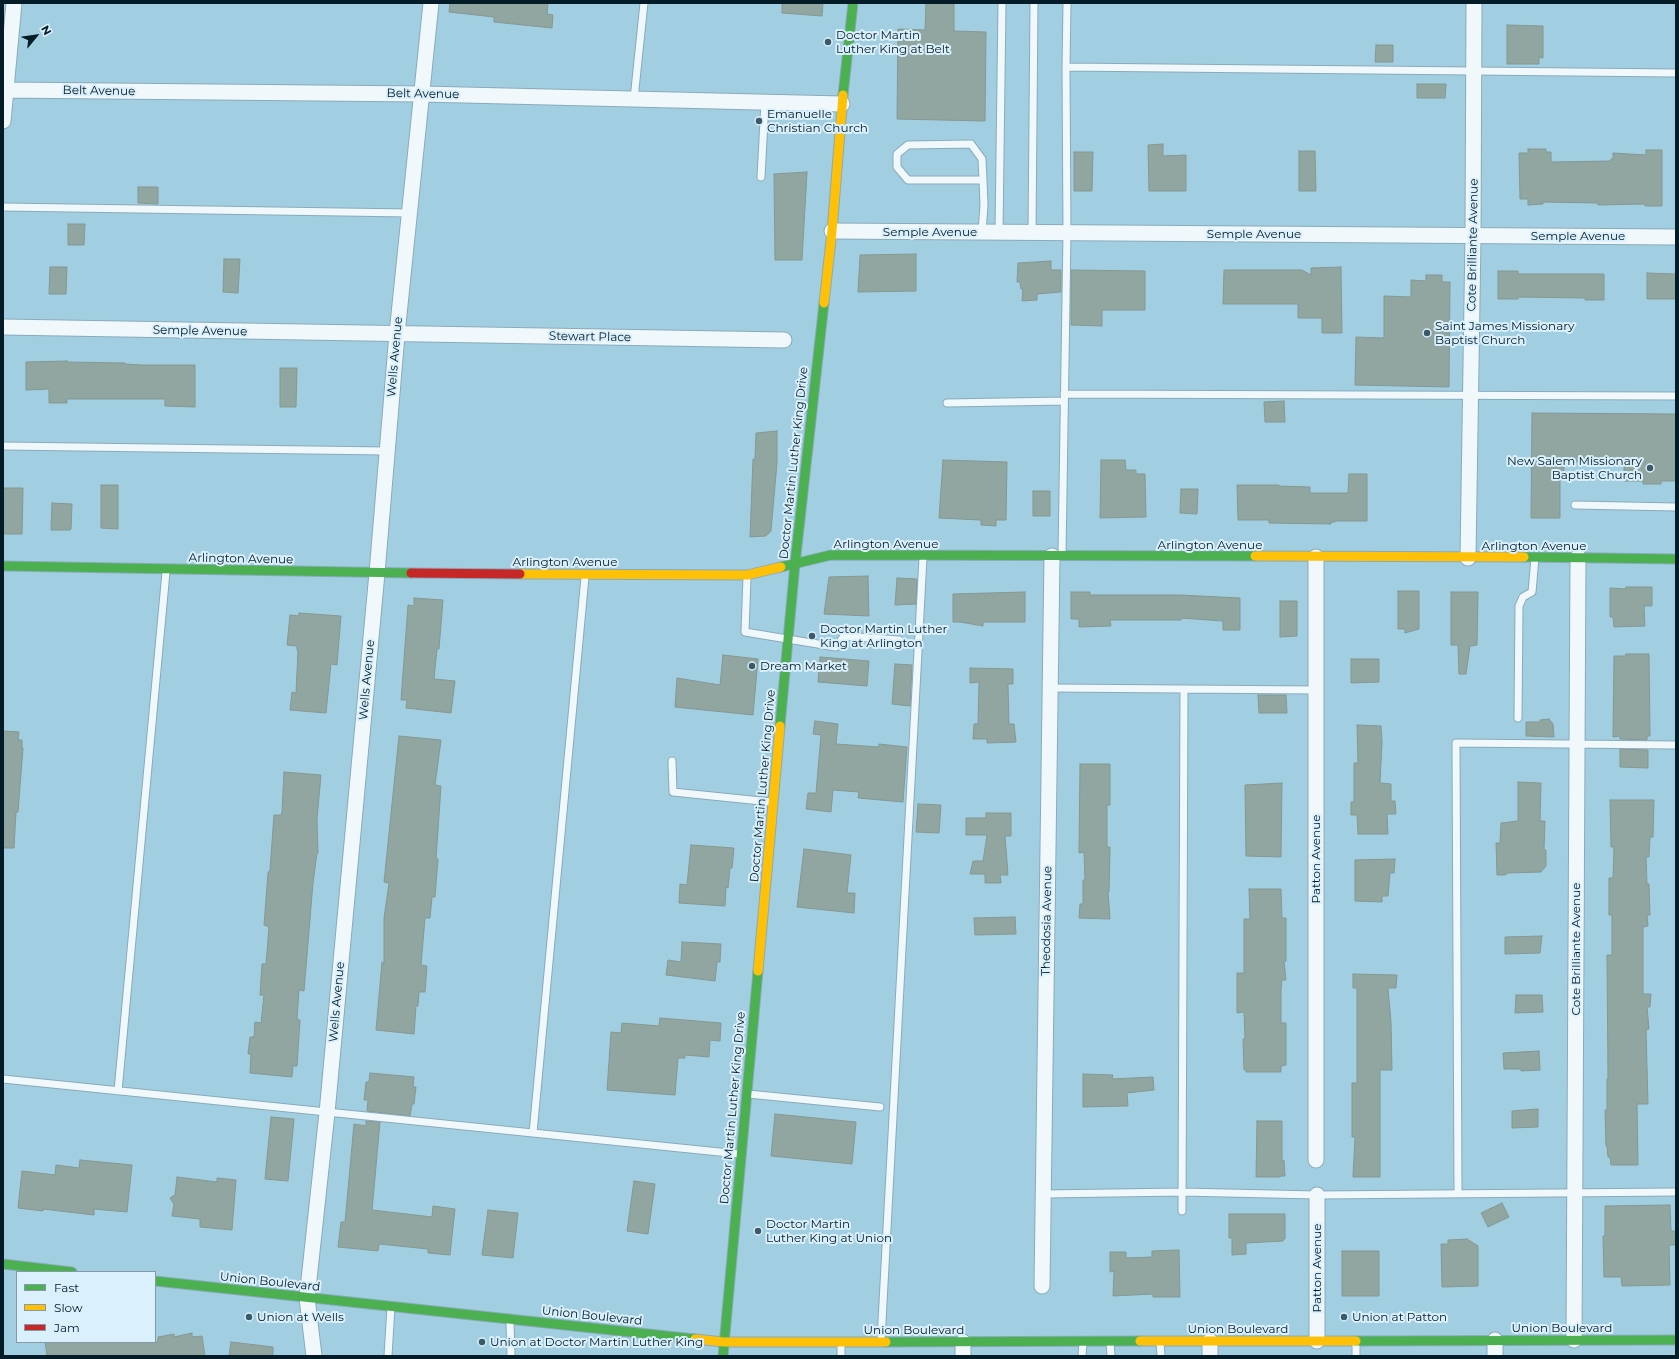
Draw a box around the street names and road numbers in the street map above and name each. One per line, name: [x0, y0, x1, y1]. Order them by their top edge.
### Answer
street label: Belt Avenue: [63, 83, 135, 99]
street label: Belt Avenue: [387, 86, 459, 102]
street label: Cote Brilliante Avenue: [1465, 178, 1481, 312]
street label: Semple Avenue: [883, 225, 977, 239]
street label: Semple Avenue: [1207, 227, 1301, 241]
street label: Semple Avenue: [1531, 229, 1625, 243]
street label: Wells Avenue: [384, 316, 406, 398]
street label: Semple Avenue: [153, 323, 247, 339]
street label: Stewart Place: [549, 329, 631, 345]
street label: Doctor Martin Luther King Drive: [777, 366, 811, 560]
street label: Arlington Avenue: [834, 537, 938, 551]
street label: Arlington Avenue: [1158, 538, 1262, 552]
street label: Arlington Avenue: [1482, 539, 1586, 553]
street label: Arlington Avenue: [188, 551, 294, 567]
street label: Arlington Avenue: [513, 555, 617, 569]
street label: Wells Avenue: [356, 639, 378, 721]
street label: Doctor Martin Luther King Drive: [747, 689, 779, 883]
street label: Patton Avenue: [1309, 815, 1323, 903]
street label: Theodosia Avenue: [1039, 866, 1055, 976]
street label: Cote Brilliante Avenue: [1569, 883, 1583, 1015]
street label: Wells Avenue: [326, 961, 348, 1043]
street label: Doctor Martin Luther King Drive: [717, 1011, 749, 1205]
street label: Patton Avenue: [1310, 1224, 1324, 1312]
street label: Union Boulevard: [219, 1270, 321, 1294]
street label: Union Boulevard: [541, 1304, 643, 1328]
street label: Union Boulevard: [1512, 1321, 1612, 1335]
street label: Union Boulevard: [1188, 1322, 1288, 1336]
street label: Union Boulevard: [864, 1323, 964, 1337]

